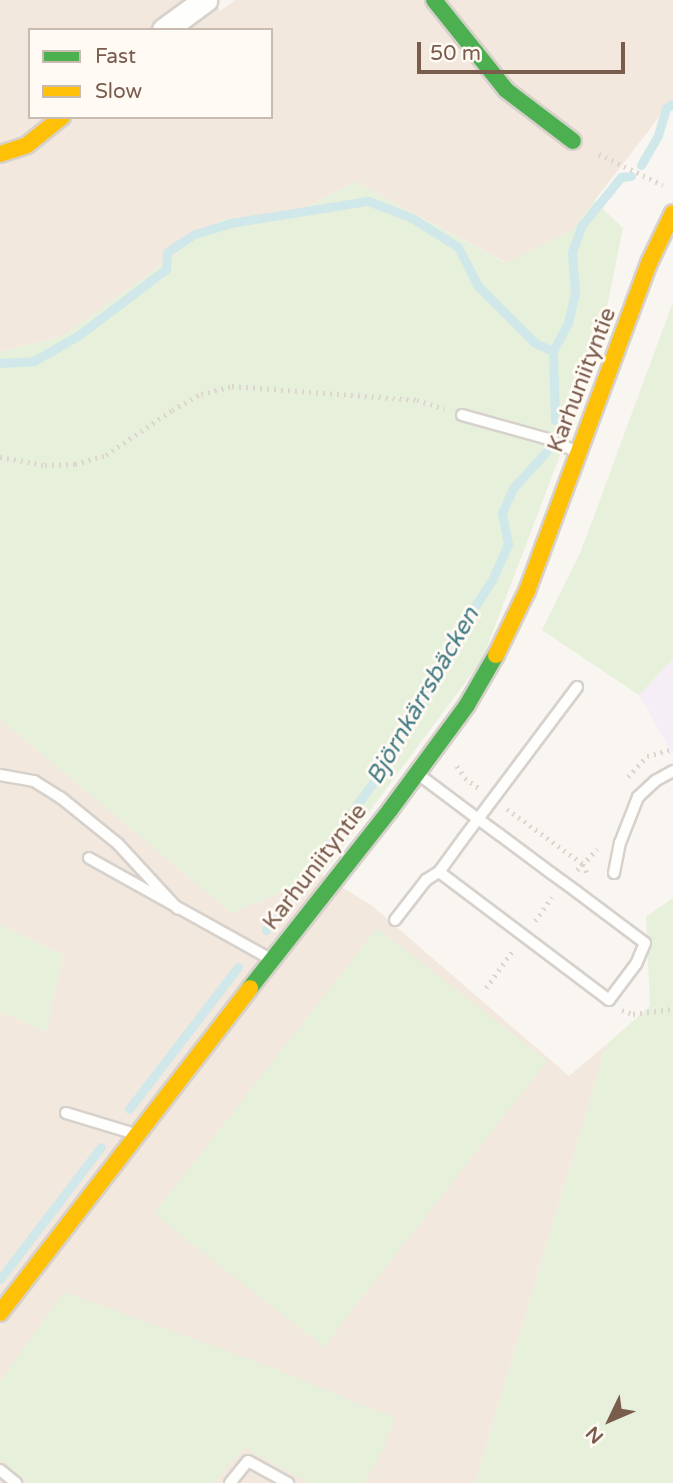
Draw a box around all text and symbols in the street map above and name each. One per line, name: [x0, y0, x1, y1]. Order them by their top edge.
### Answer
legend: [28, 28, 273, 119]
scale bar: [421, 28, 629, 72]
text: 50 m: [430, 41, 481, 66]
text: Fast: [95, 44, 136, 69]
text: Slow: [95, 79, 142, 104]
street label: Karhuniityntie: [542, 304, 622, 456]
water label: Björnkärrsbäcken: [361, 602, 485, 790]
street label: Karhuniityntie: [257, 798, 373, 936]
north arrow: [575, 1385, 645, 1455]
text: N: [582, 1421, 608, 1448]

